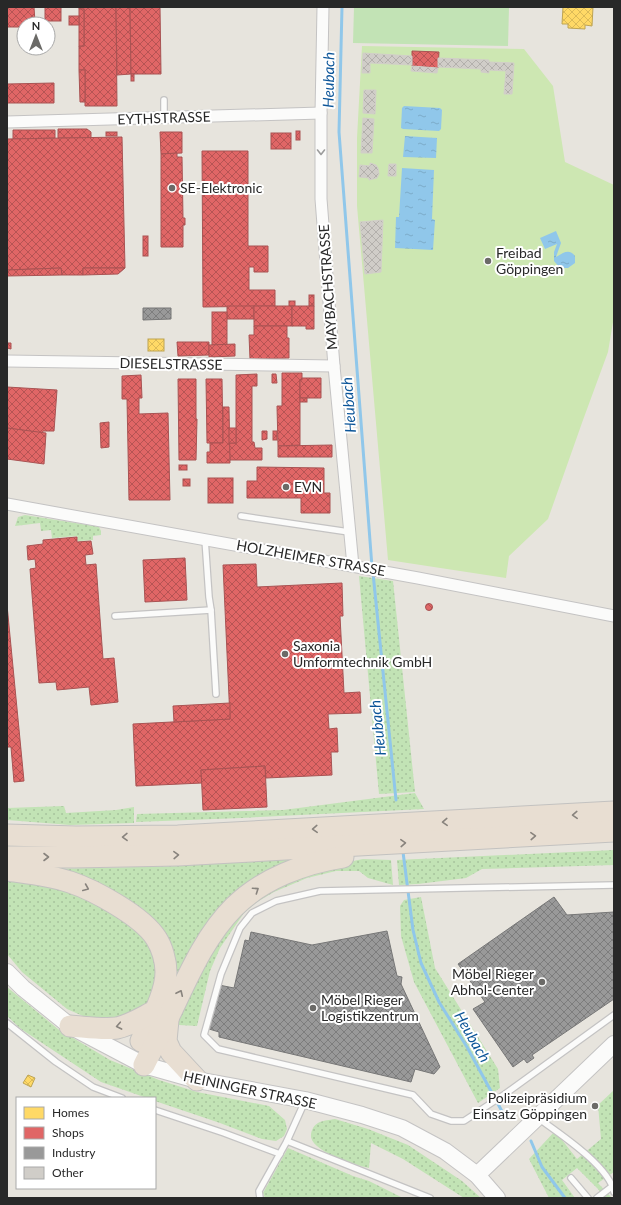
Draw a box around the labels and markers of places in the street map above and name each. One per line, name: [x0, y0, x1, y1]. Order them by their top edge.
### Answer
place label: SE-Elektronic: [180, 179, 263, 196]
marker: SE-Elektronic: [167, 183, 177, 193]
place label: Freibad Göppingen: [496, 244, 563, 277]
marker: Freibad Göppingen: [483, 256, 493, 266]
place label: EVN: [294, 478, 322, 495]
marker: EVN: [281, 482, 291, 492]
place label: Saxonia Umformtechnik GmbH: [293, 637, 432, 670]
marker: Saxonia Umformtechnik GmbH: [280, 649, 290, 659]
place label: Möbel Rieger Abhol-Center: [451, 965, 534, 998]
marker: Möbel Rieger Abhol-Center: [537, 977, 547, 987]
place label: Möbel Rieger Logistikzentrum: [321, 991, 419, 1024]
marker: Möbel Rieger Logistikzentrum: [308, 1003, 318, 1013]
place label: Polizeipräsidium Einsatz Göppingen: [473, 1089, 587, 1122]
marker: Polizeipräsidium Einsatz Göppingen: [590, 1101, 600, 1111]

